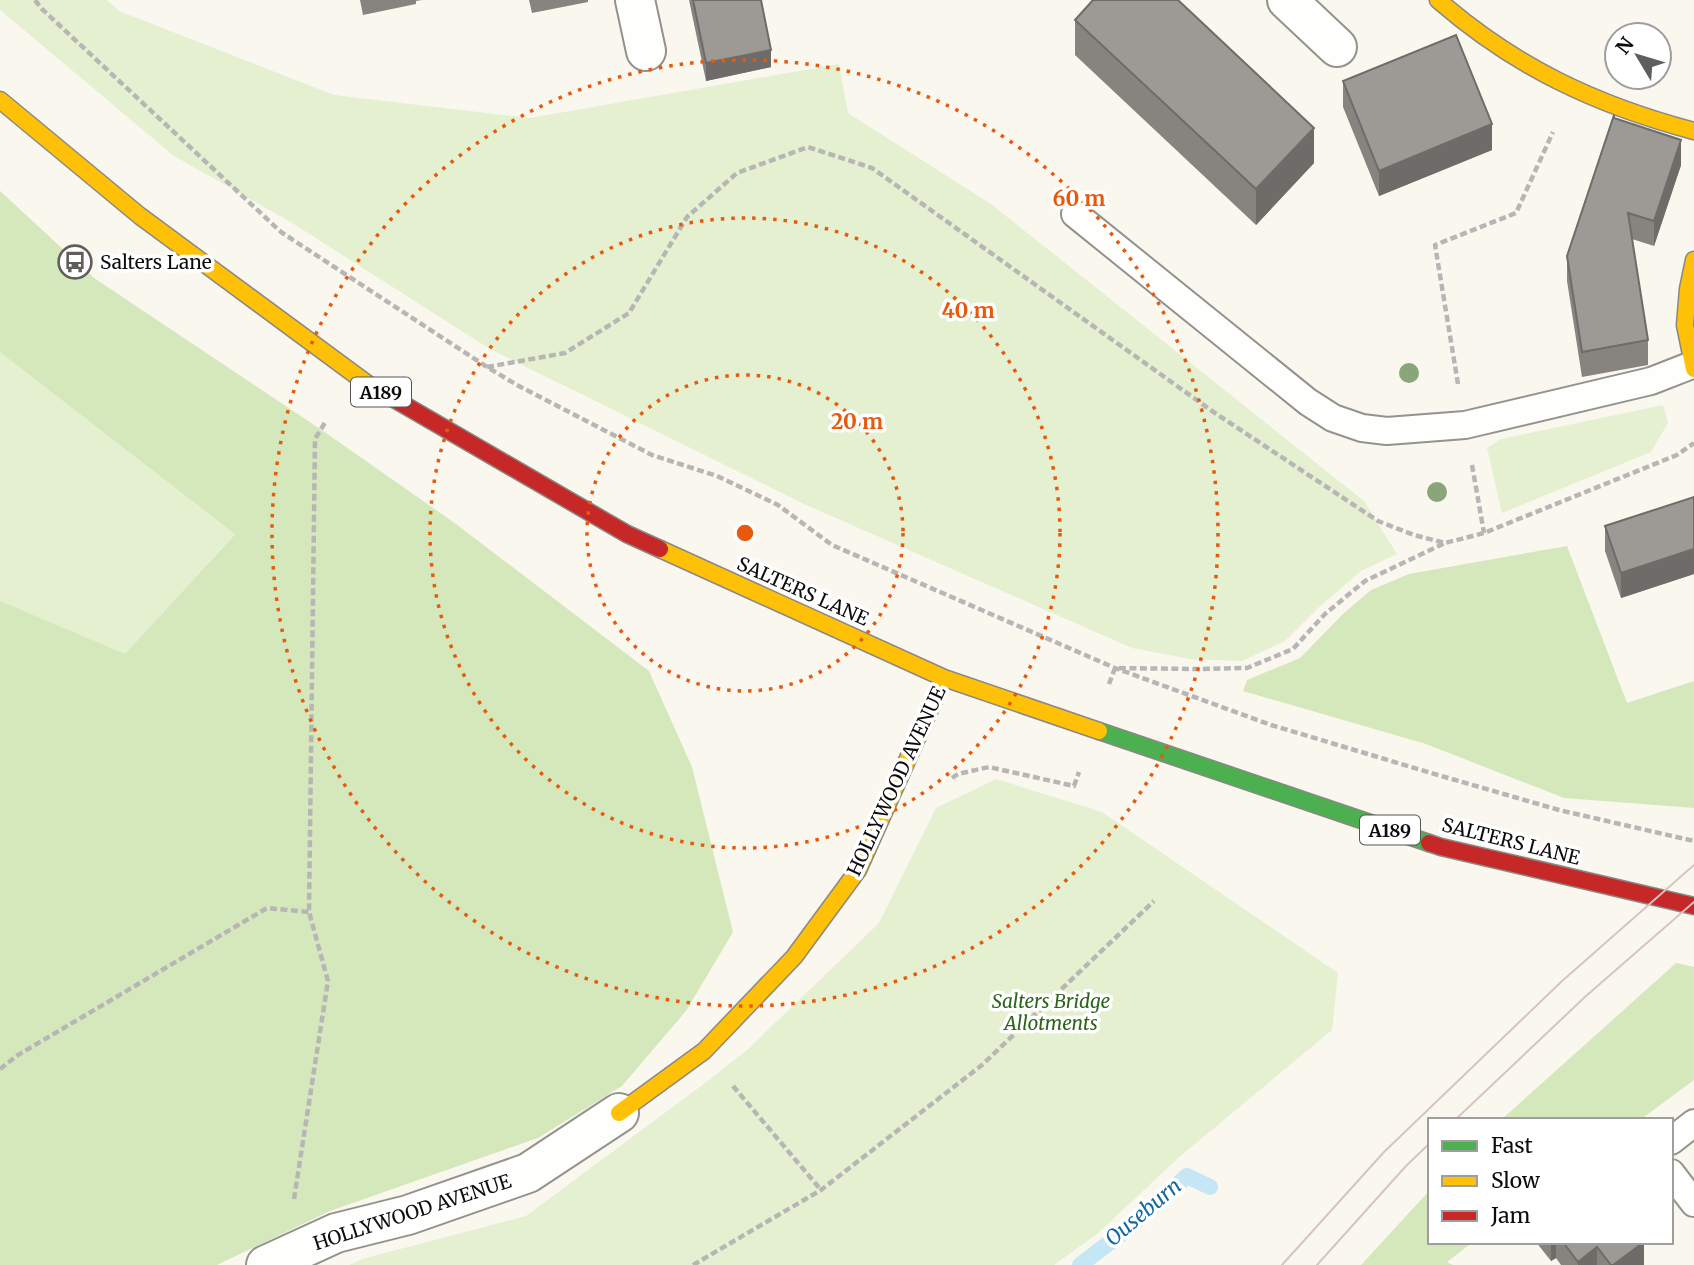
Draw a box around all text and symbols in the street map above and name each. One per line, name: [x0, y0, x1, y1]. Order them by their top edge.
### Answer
north arrow: [1603, 21, 1673, 91]
text: N: [1611, 32, 1639, 59]
text: 60 m: [1053, 185, 1105, 212]
bus stop icon: Salters Lane: [56, 243, 94, 281]
place label: Salters Lane: [100, 250, 212, 274]
text: 40 m: [941, 297, 995, 324]
road number: A189: [351, 378, 411, 406]
text: 20 m: [831, 408, 883, 435]
centre of rings: [733, 521, 757, 545]
street label: SALTERS LANE: [733, 551, 873, 631]
street label: HOLLYWOOD AVENUE: [841, 682, 951, 880]
street label: SALTERS LANE: [1439, 812, 1583, 870]
road number: A189: [1360, 816, 1420, 844]
park label: Salters Bridge Allotments: [992, 989, 1111, 1035]
legend: [1428, 1118, 1673, 1244]
text: Fast: [1491, 1132, 1533, 1159]
text: Slow: [1491, 1167, 1540, 1194]
street label: HOLLYWOOD AVENUE: [310, 1169, 514, 1255]
water label: Ouseburn: [1099, 1172, 1187, 1252]
text: Jam: [1490, 1202, 1530, 1229]

